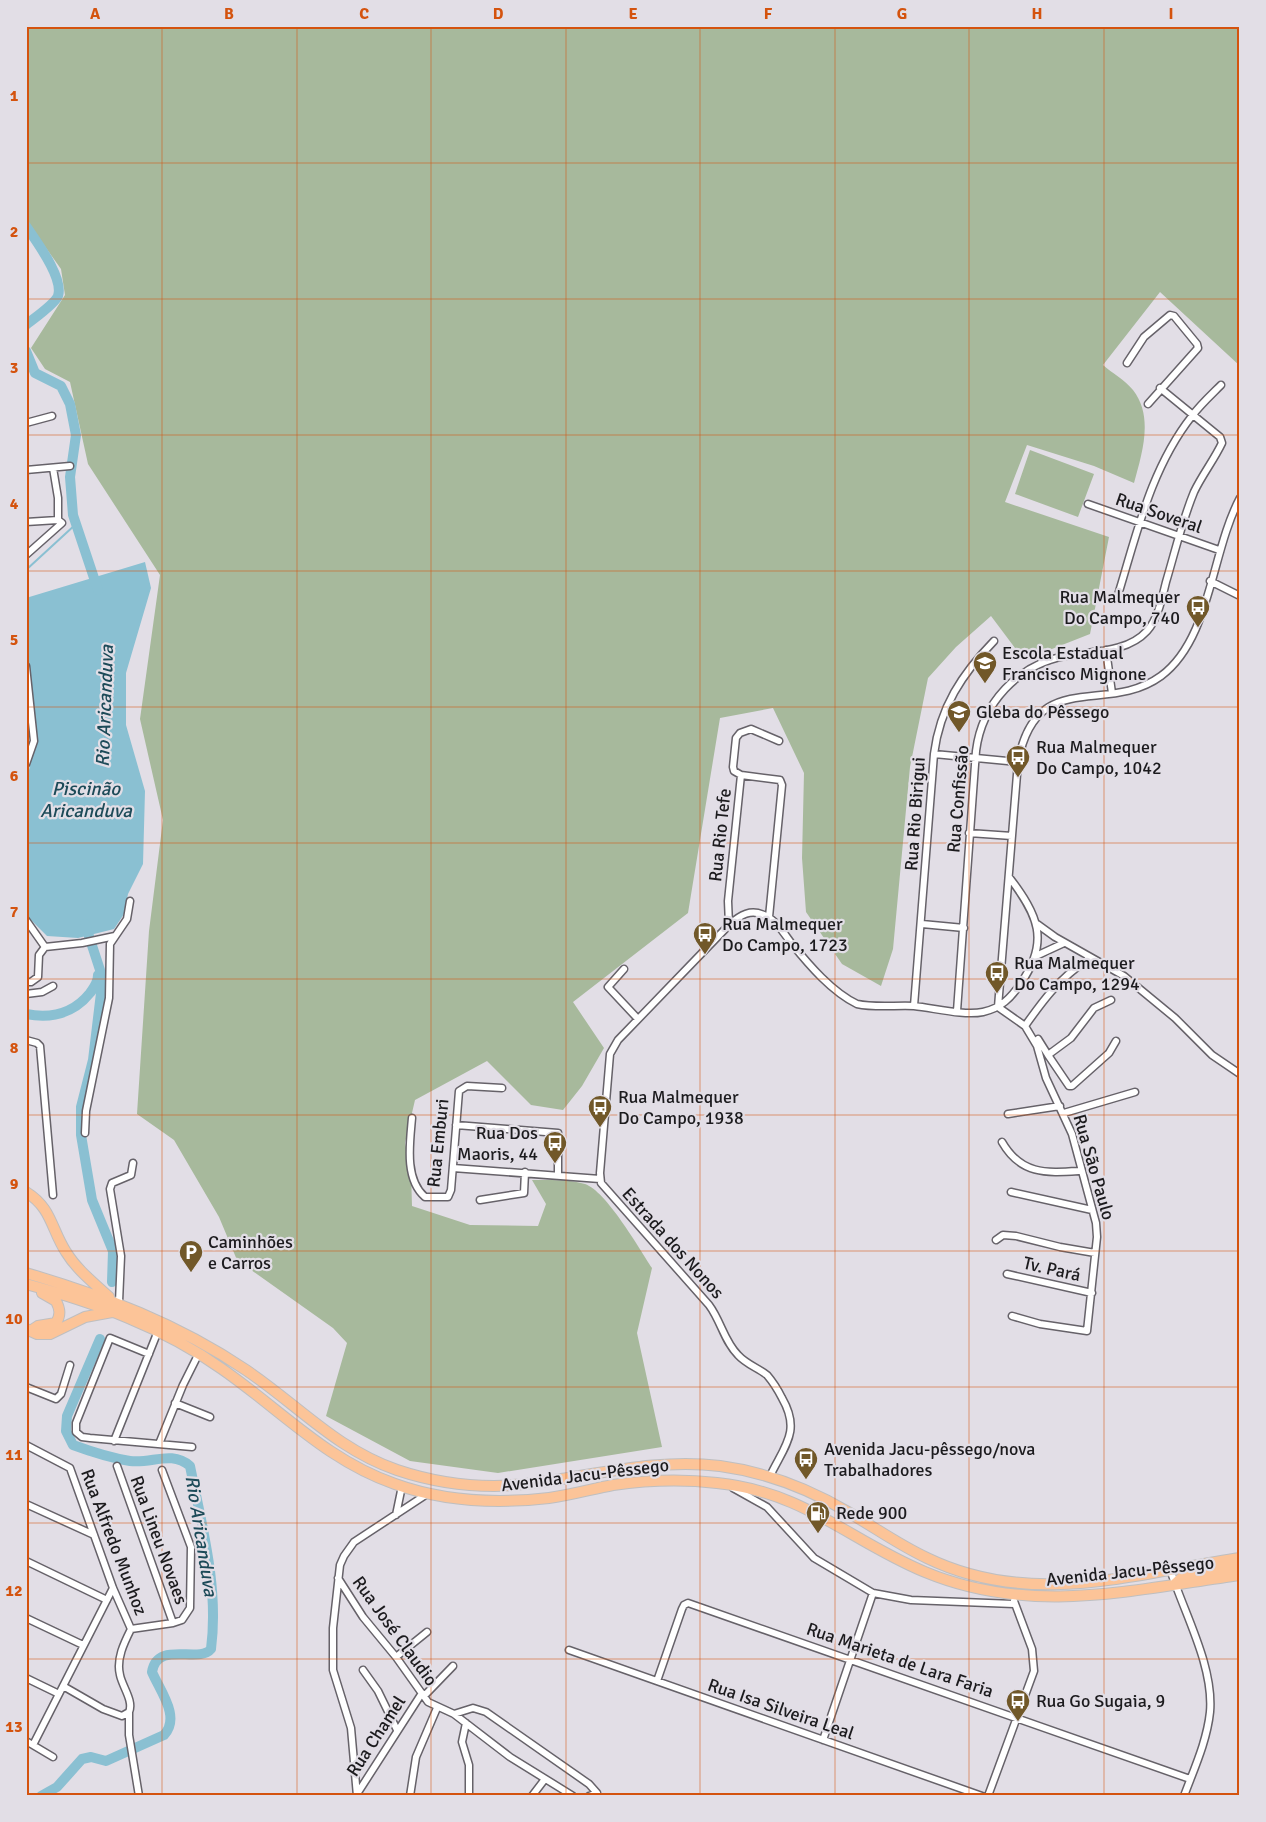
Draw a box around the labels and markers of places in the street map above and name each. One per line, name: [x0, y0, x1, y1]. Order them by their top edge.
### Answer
place label: Rua Malmequer Do Campo, 740: [1059, 586, 1180, 629]
bus stop icon: Rua Malmequer Do Campo, 740: [1185, 594, 1211, 628]
place label: Escola Estadual Francisco Mignone: [1002, 642, 1146, 685]
school or university icon: Escola Estadual Francisco Mignone: [972, 650, 998, 684]
school or university icon: Gleba do Pêssego: [946, 699, 972, 733]
place label: Gleba do Pêssego: [976, 701, 1109, 723]
place label: Rua Malmequer Do Campo, 1042: [1036, 736, 1162, 779]
bus stop icon: Rua Malmequer Do Campo, 1042: [1005, 744, 1031, 778]
place label: Rua Malmequer Do Campo, 1723: [722, 913, 848, 956]
bus stop icon: Rua Malmequer Do Campo, 1723: [692, 921, 718, 955]
place label: Rua Malmequer Do Campo, 1294: [1014, 952, 1140, 995]
bus stop icon: Rua Malmequer Do Campo, 1294: [984, 960, 1010, 994]
place label: Rua Malmequer Do Campo, 1938: [618, 1086, 744, 1129]
bus stop icon: Rua Malmequer Do Campo, 1938: [587, 1094, 613, 1128]
place label: Rua Dos Maoris, 44: [457, 1122, 538, 1165]
bus stop icon: Rua Dos Maoris, 44: [542, 1130, 568, 1164]
place label: Caminhões e Carros: [208, 1231, 293, 1274]
parking icon: Caminhões e Carros: [178, 1239, 204, 1273]
place label: Avenida Jacu-pêssego/nova Trabalhadores: [824, 1438, 1035, 1481]
bus stop icon: Avenida Jacu-pêssego/nova Trabalhadores: [793, 1446, 819, 1480]
fuel station icon: Rede 900: [805, 1500, 831, 1534]
place label: Rede 900: [836, 1502, 907, 1524]
bus stop icon: Rua Go Sugaia, 9: [1005, 1688, 1031, 1722]
place label: Rua Go Sugaia, 9: [1036, 1690, 1165, 1712]

